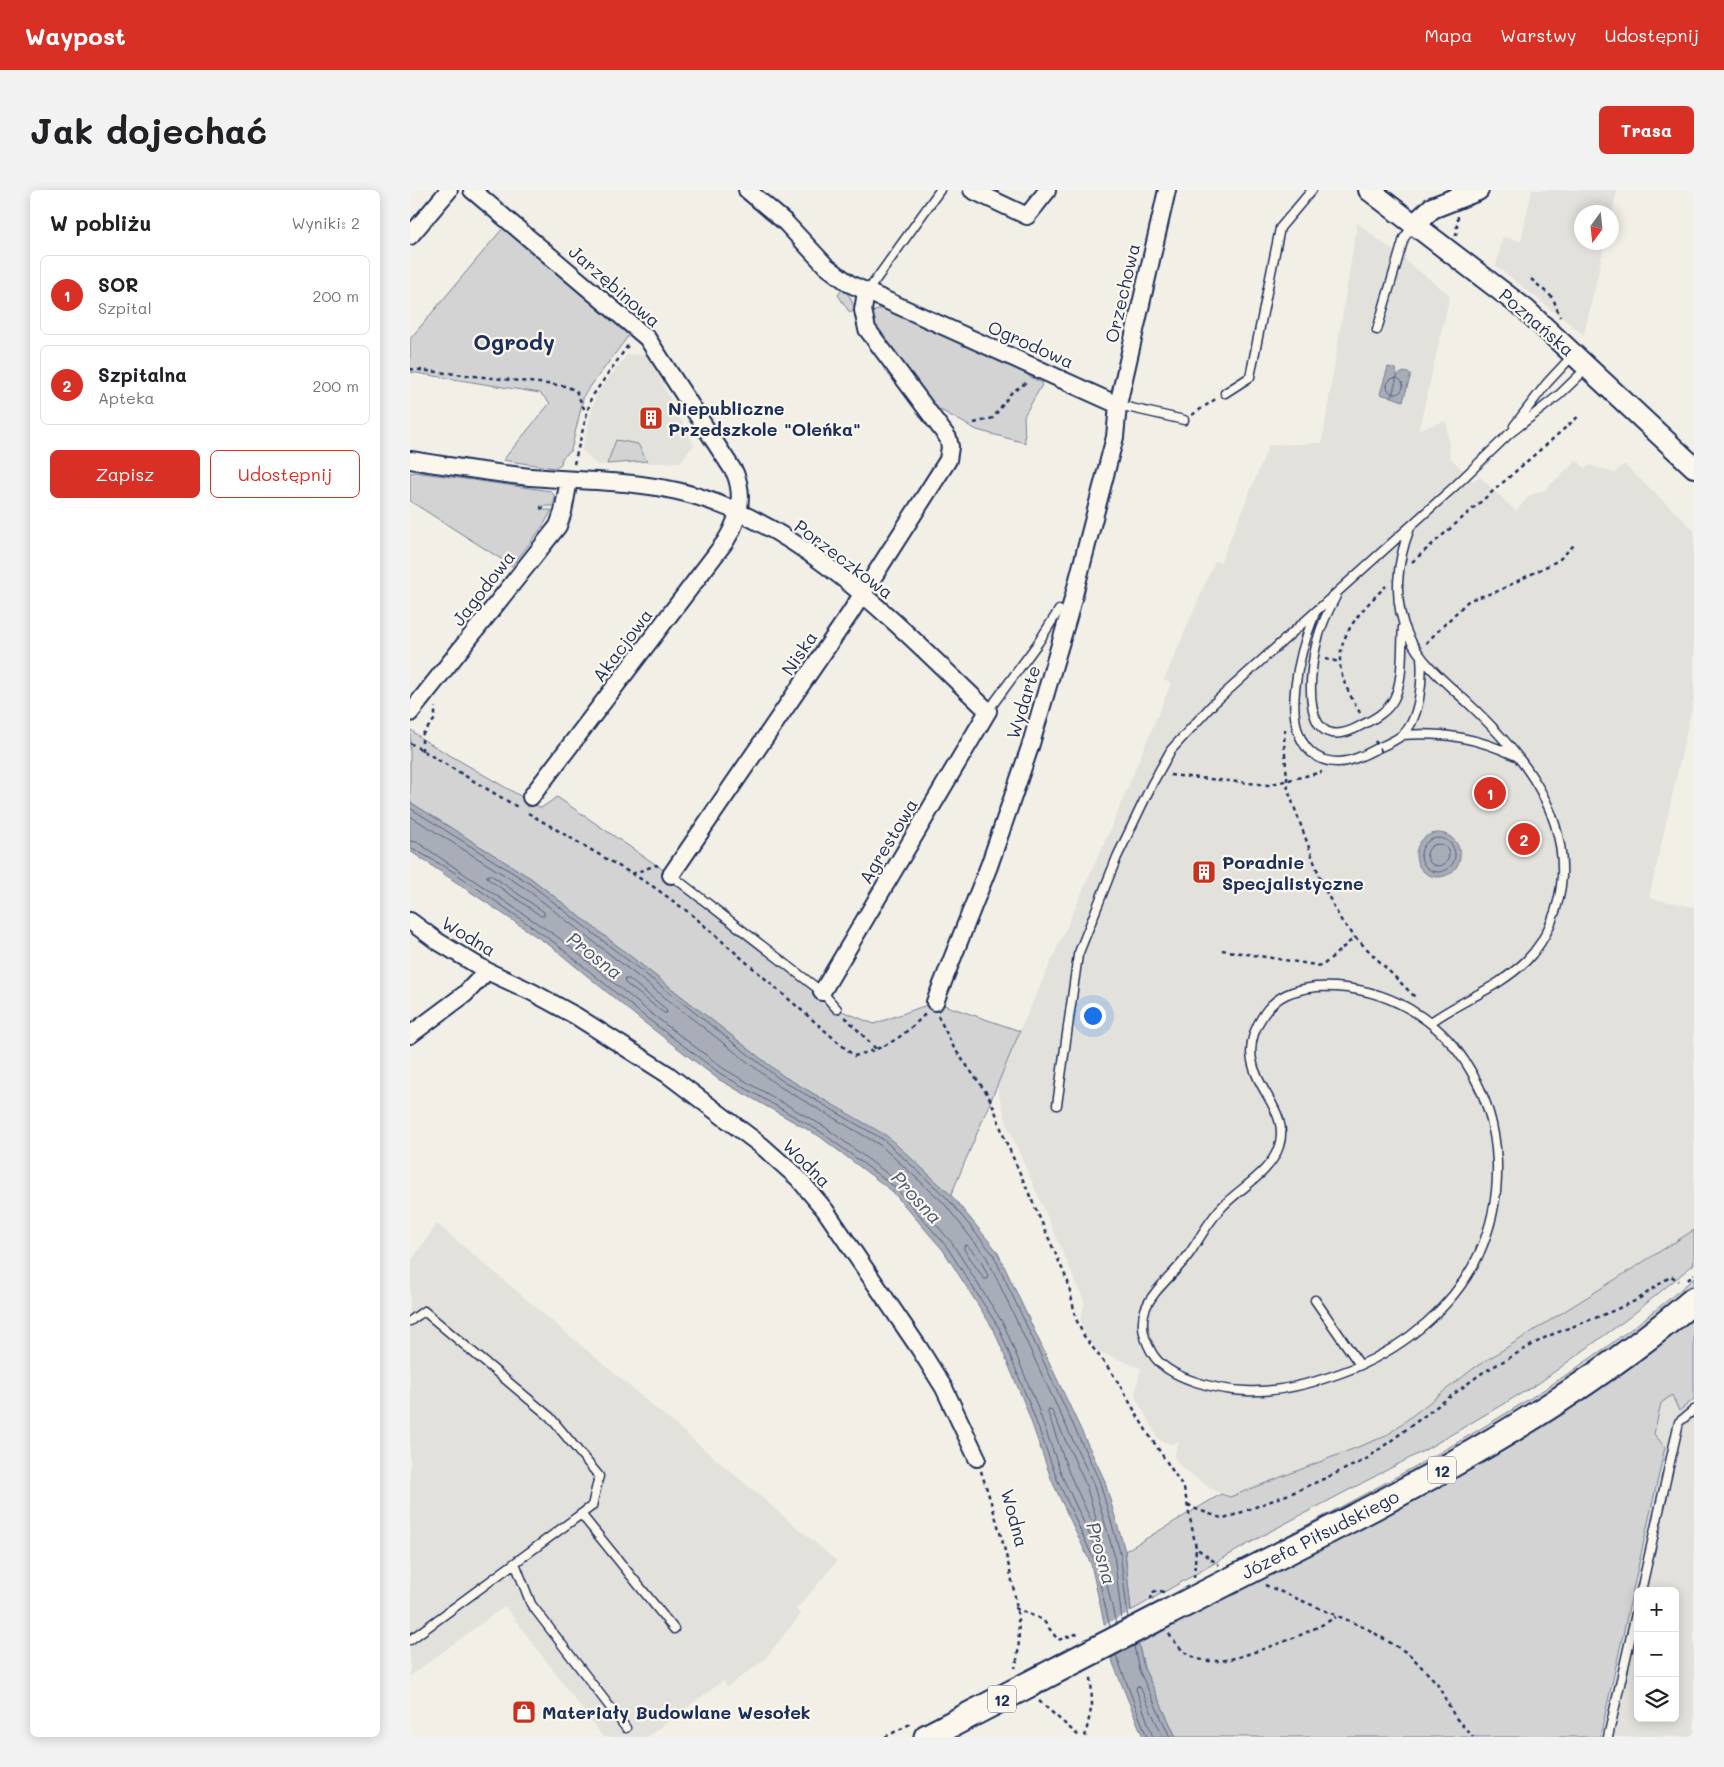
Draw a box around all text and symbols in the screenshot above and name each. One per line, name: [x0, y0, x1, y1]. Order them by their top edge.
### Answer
text: Waypost: [25, 20, 126, 51]
text: Mapa: [1424, 23, 1472, 47]
text: Warstwy: [1500, 23, 1576, 47]
text: Udostępnij: [1604, 23, 1699, 47]
button: Trasa: [1599, 106, 1694, 154]
text: Jak dojechać: [30, 107, 267, 153]
north arrow: [1574, 205, 1619, 250]
text: W pobliżu: [50, 209, 151, 236]
text: Wyniki: 2: [291, 212, 360, 233]
street label: Jarzębinowa: [564, 240, 666, 332]
street label: Orzechowa: [1099, 241, 1145, 345]
text: SOR: [98, 272, 138, 297]
street label: Poznańska: [1494, 283, 1580, 361]
text: 1: [63, 285, 71, 306]
text: 200 m: [312, 285, 359, 306]
text: Szpital: [98, 297, 152, 318]
street label: Ogrodowa: [984, 314, 1078, 374]
district label: Ogrody: [473, 327, 555, 356]
text: Szpitalna: [98, 362, 187, 387]
text: 2: [63, 375, 71, 396]
text: 200 m: [312, 375, 359, 396]
text: Apteka: [98, 387, 154, 408]
place label: Niepubliczne Przedszkole "Oleńka": [668, 396, 861, 441]
building icon: Niepubliczne Przedszkole "Oleńka": [638, 405, 664, 431]
button: Zapisz: [50, 450, 200, 498]
button: Udostępnij: [210, 450, 360, 498]
street label: Porzeczkowa: [790, 514, 898, 604]
street label: Jagodowa: [446, 545, 520, 631]
street label: Akacjowa: [587, 604, 657, 686]
street label: Niska: [776, 626, 822, 680]
street label: Wydarte: [1000, 662, 1046, 742]
pin: 1: [1474, 774, 1506, 812]
street label: Agrestowa: [853, 794, 923, 888]
pin: 2: [1508, 820, 1540, 858]
place label: Poradnie Specjalistyczne: [1222, 850, 1364, 895]
building icon: Poradnie Specjalistyczne: [1191, 859, 1217, 885]
street label: Wodna: [437, 911, 501, 961]
water label: Prosna: [562, 925, 628, 985]
your location: [1080, 1003, 1106, 1029]
street label: Wodna: [778, 1134, 836, 1192]
water label: Prosna: [886, 1165, 948, 1229]
road number: 12: [1428, 1456, 1456, 1484]
street label: Józefa Piłsudskiego: [1237, 1484, 1403, 1584]
street label: Wodna: [996, 1486, 1034, 1550]
water label: Prosna: [1081, 1519, 1123, 1587]
map controls: [1634, 1587, 1679, 1722]
button: +: [1634, 1587, 1679, 1632]
button: −: [1634, 1632, 1679, 1677]
button: layers: [1634, 1677, 1679, 1722]
road number: 12: [988, 1686, 1016, 1712]
shop icon: Materiały Budowlane Wesołek: [511, 1699, 537, 1725]
place label: Materiały Budowlane Wesołek: [542, 1700, 811, 1724]

